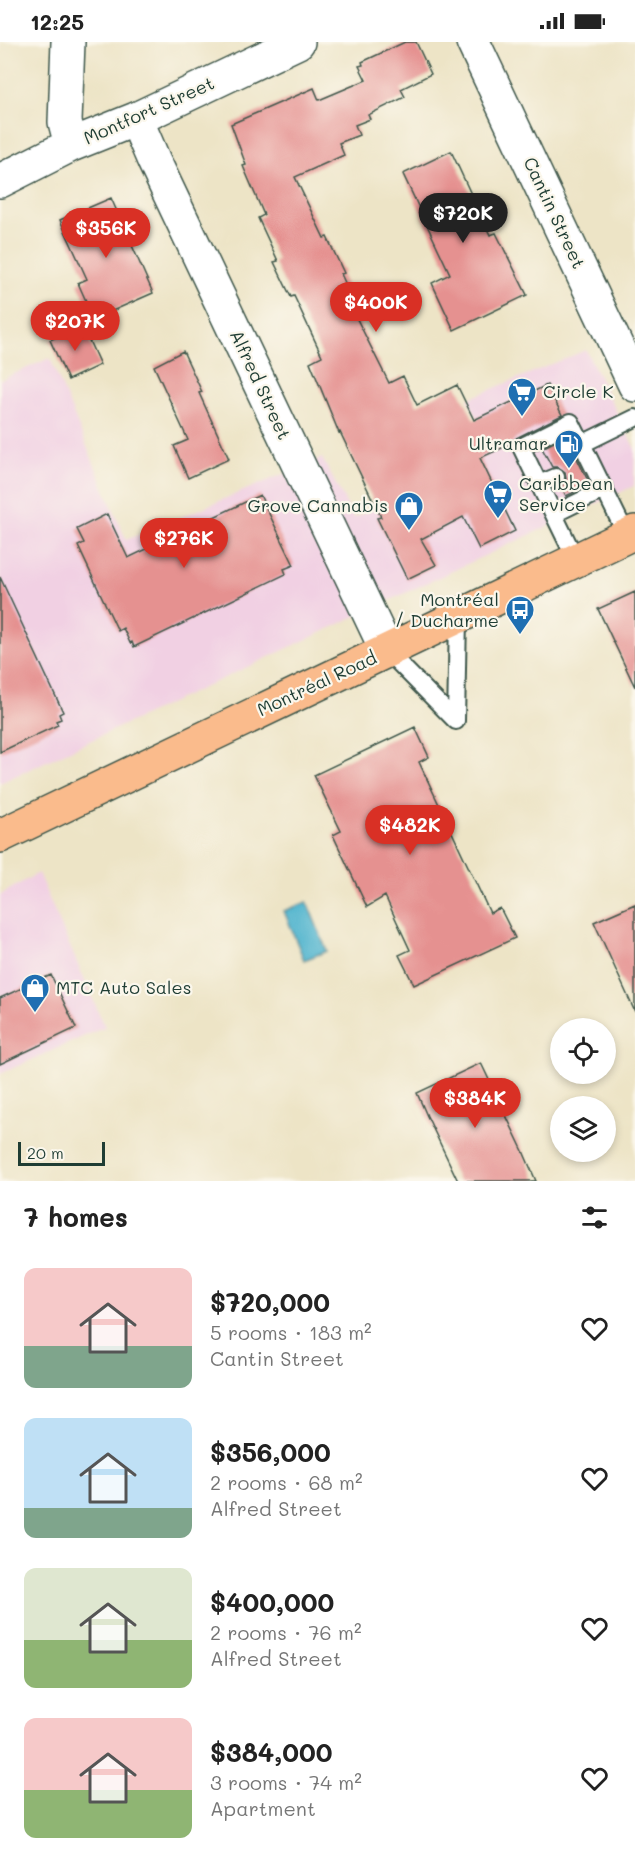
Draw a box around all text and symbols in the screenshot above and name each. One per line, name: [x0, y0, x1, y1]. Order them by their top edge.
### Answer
text: 12:25: [30, 7, 84, 36]
street label: Montfort Street: [79, 71, 218, 150]
street label: Cantin Street: [519, 153, 591, 272]
pin: $720K: [421, 193, 505, 244]
text: $720K: [433, 199, 493, 225]
pin: $356K: [64, 208, 148, 259]
text: $356K: [75, 214, 137, 240]
pin: $400K: [334, 282, 418, 333]
text: $400K: [344, 288, 408, 314]
pin: $207K: [33, 301, 117, 352]
text: $207K: [45, 307, 105, 333]
street label: Alfred Street: [225, 326, 297, 443]
supermarket icon: Circle K: [506, 376, 538, 418]
place label: Circle K: [543, 379, 613, 403]
fuel station icon: Ultramar: [553, 428, 585, 470]
place label: Ultramar: [469, 431, 548, 455]
place label: Caribbean Service: [519, 471, 613, 516]
supermarket icon: Caribbean Service: [482, 478, 514, 520]
shop icon: Grove Cannabis: [393, 490, 425, 532]
place label: Grove Cannabis: [248, 493, 388, 517]
pin: $276K: [142, 518, 226, 569]
text: $276K: [154, 524, 214, 550]
place label: Montréal / Ducharme: [395, 587, 499, 632]
bus stop icon: Montréal / Ducharme: [504, 594, 536, 636]
street label: Montréal Road: [253, 645, 380, 721]
pin: $482K: [368, 805, 452, 856]
text: $482K: [379, 811, 441, 837]
shop icon: MTC Auto Sales: [19, 972, 51, 1014]
place label: MTC Auto Sales: [56, 975, 191, 999]
map controls: [550, 1018, 616, 1162]
button: locate: [550, 1018, 616, 1084]
pin: $384K: [433, 1078, 517, 1129]
text: $384K: [444, 1084, 506, 1110]
button: layers: [550, 1096, 616, 1162]
scale bar: [18, 1139, 105, 1166]
text: 20 m: [27, 1142, 64, 1163]
text: 7 homes: [24, 1200, 128, 1234]
icon: filters: [578, 1201, 611, 1234]
text: $720,000: [210, 1285, 330, 1319]
icon: home: [72, 1292, 144, 1364]
icon: heart: [578, 1312, 611, 1345]
text: 5 rooms · 183 m²: [210, 1319, 372, 1345]
text: Cantin Street: [210, 1345, 344, 1371]
text: $356,000: [210, 1435, 331, 1469]
icon: home: [72, 1442, 144, 1514]
icon: heart: [578, 1462, 611, 1495]
text: 2 rooms · 68 m²: [210, 1469, 363, 1495]
text: Alfred Street: [210, 1495, 342, 1521]
text: $400,000: [210, 1585, 334, 1619]
icon: home: [72, 1592, 144, 1664]
icon: heart: [578, 1612, 611, 1645]
text: 2 rooms · 76 m²: [210, 1619, 362, 1645]
text: Alfred Street: [210, 1645, 342, 1671]
text: $384,000: [210, 1735, 332, 1769]
icon: home: [72, 1742, 144, 1814]
icon: heart: [578, 1762, 611, 1795]
text: 3 rooms · 74 m²: [210, 1769, 362, 1795]
text: Apartment: [210, 1795, 316, 1821]

